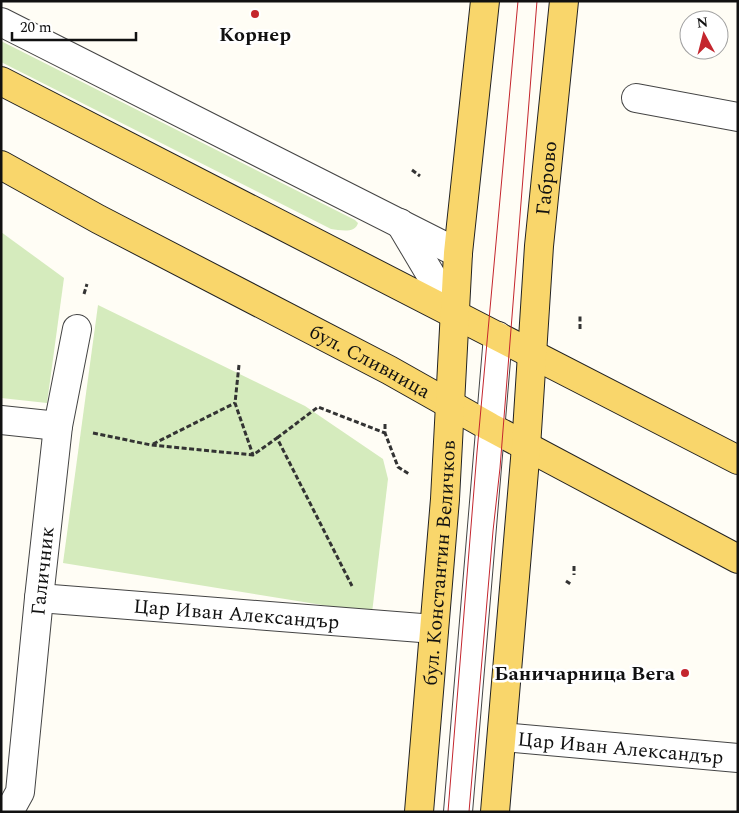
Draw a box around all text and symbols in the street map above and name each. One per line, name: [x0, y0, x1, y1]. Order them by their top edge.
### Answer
marker: Корнер: [249, 8, 261, 20]
scale bar: [12, 10, 136, 42]
north arrow: [679, 10, 729, 60]
text: N: [696, 11, 709, 34]
text: 20 m: [20, 16, 52, 39]
place label: Корнер: [219, 20, 291, 50]
street label: Габрово: [528, 140, 566, 217]
street label: бул. Сливница: [304, 317, 436, 407]
street label: бул. Константин Величков: [416, 439, 464, 687]
street label: Галичник: [23, 525, 63, 617]
street label: Цар Иван Александър: [132, 591, 340, 638]
place label: Баничарница Вега: [494, 659, 676, 689]
marker: Баничарница Вега: [679, 667, 691, 679]
street label: Цар Иван Александър: [516, 724, 725, 773]

